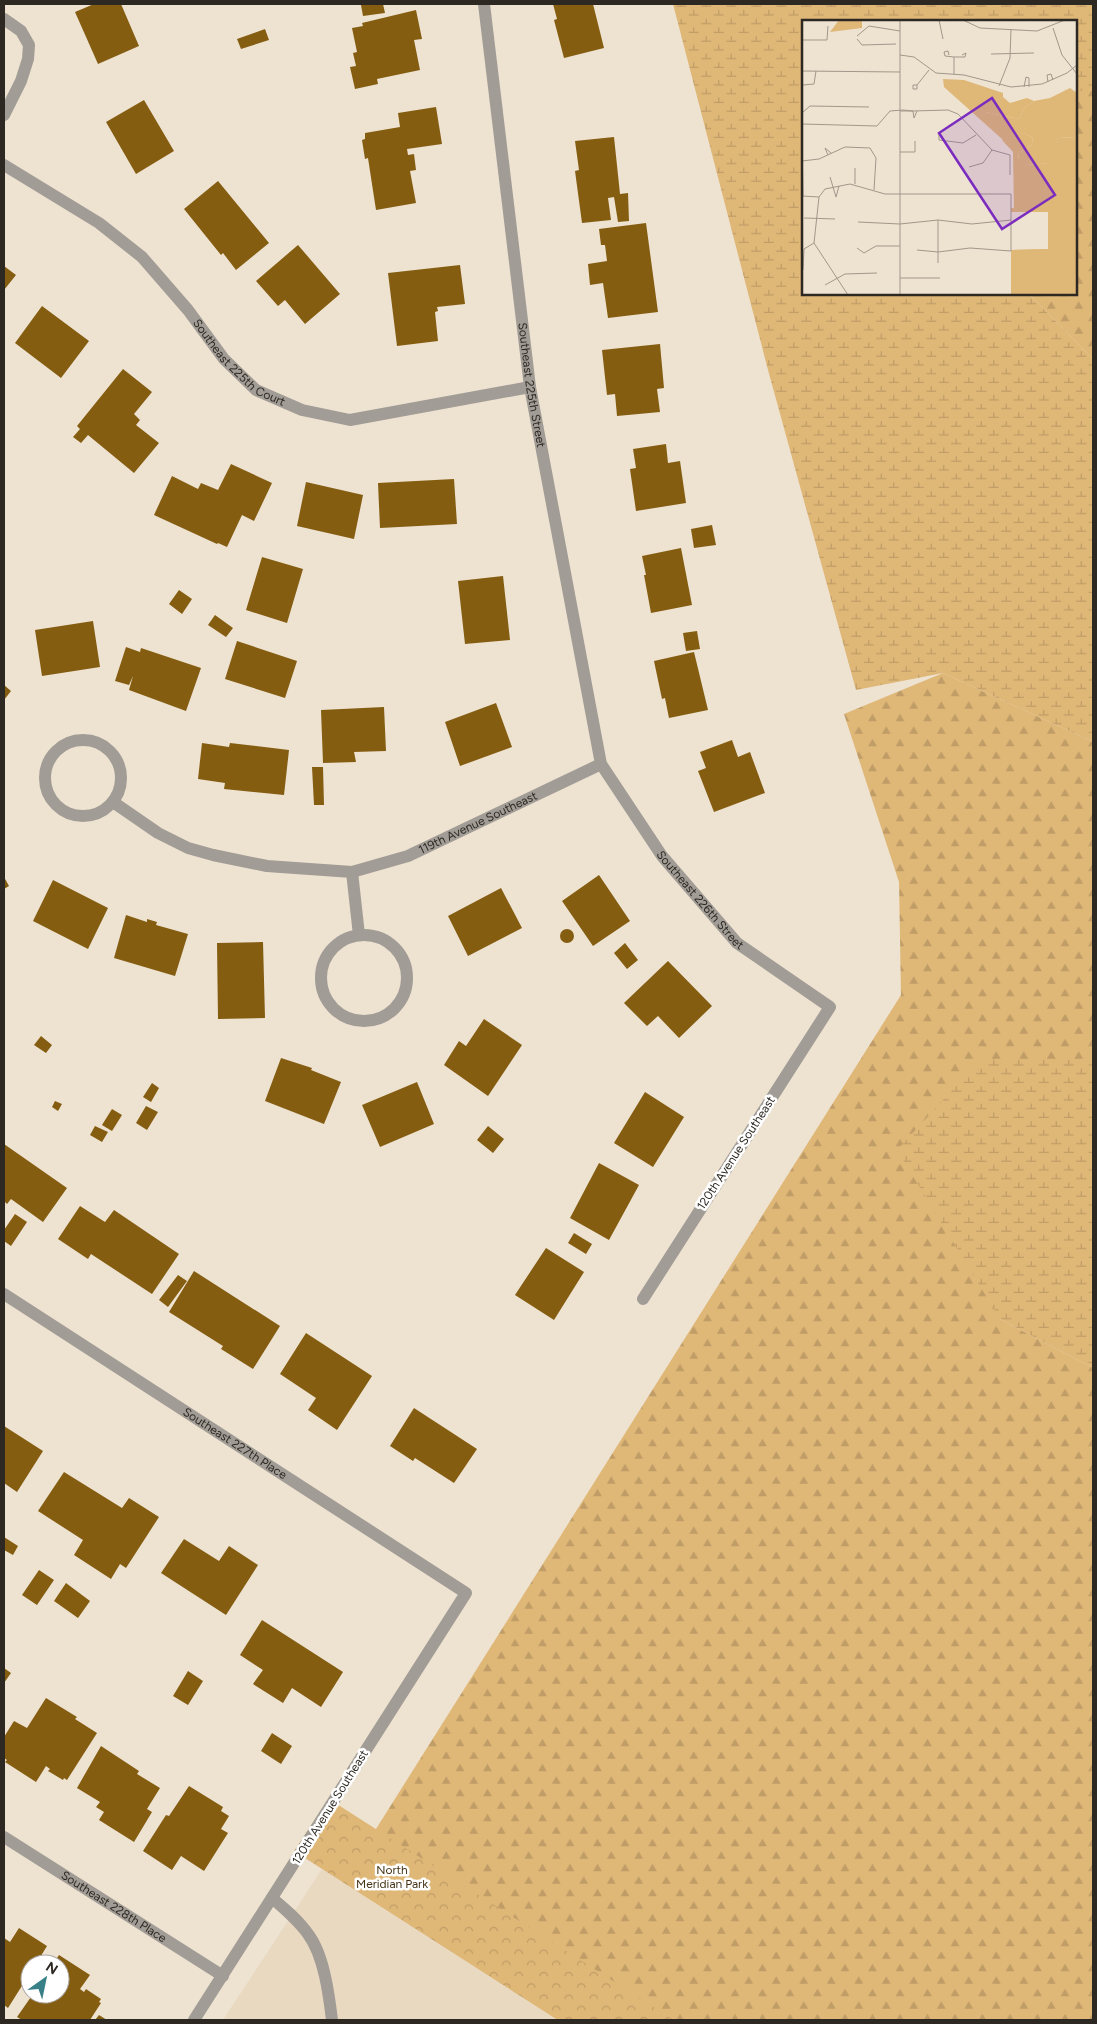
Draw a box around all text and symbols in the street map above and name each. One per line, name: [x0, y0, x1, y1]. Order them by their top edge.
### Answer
inset map: [802, 20, 1077, 295]
street label: Southeast 225th Court: [190, 316, 288, 409]
street label: Southeast 225th Street: [515, 322, 548, 449]
street label: 119th Avenue Southeast: [416, 788, 540, 857]
street label: Southeast 226th Street: [653, 848, 747, 953]
street label: 120th Avenue Southeast: [694, 1093, 778, 1212]
street label: Southeast 227th Place: [180, 1405, 290, 1482]
street label: 120th Avenue Southeast: [289, 1747, 371, 1867]
park label: North Meridian Park: [356, 1863, 428, 1891]
street label: Southeast 228th Place: [59, 1868, 169, 1945]
north arrow: [20, 1954, 70, 2004]
text: N: [43, 1958, 61, 1979]

